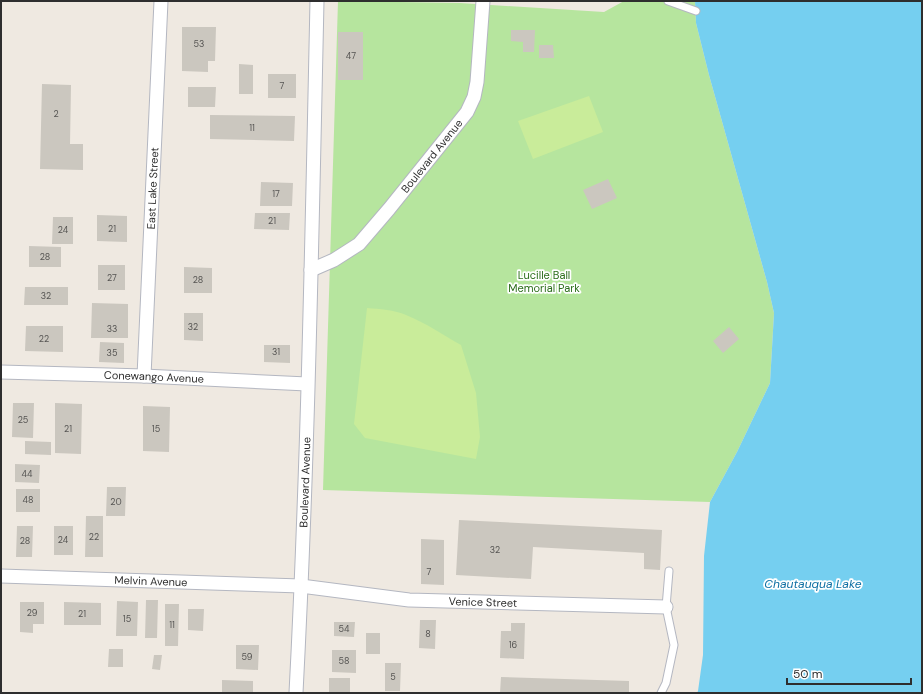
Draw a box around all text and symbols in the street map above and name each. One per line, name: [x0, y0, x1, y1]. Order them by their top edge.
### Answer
house number: 53: [194, 38, 204, 50]
house number: 47: [346, 50, 356, 62]
house number: 7: [280, 80, 285, 92]
house number: 2: [53, 108, 59, 120]
street label: Boulevard Avenue: [398, 116, 466, 196]
house number: 11: [249, 122, 255, 134]
street label: East Lake Street: [144, 147, 161, 230]
house number: 17: [272, 188, 280, 200]
house number: 21: [268, 215, 276, 227]
house number: 21: [108, 223, 116, 235]
house number: 24: [58, 224, 69, 236]
house number: 28: [40, 251, 50, 263]
park label: Lucille Ball Memorial Park: [508, 268, 580, 295]
house number: 27: [107, 272, 117, 284]
house number: 28: [193, 274, 203, 286]
house number: 32: [41, 290, 51, 302]
house number: 32: [188, 321, 198, 333]
house number: 33: [107, 323, 117, 335]
house number: 22: [39, 333, 49, 345]
house number: 31: [272, 346, 280, 358]
house number: 35: [107, 347, 117, 359]
street label: Conewango Avenue: [104, 368, 204, 386]
house number: 25: [18, 414, 28, 426]
house number: 21: [64, 423, 72, 435]
house number: 15: [152, 423, 160, 435]
street label: Boulevard Avenue: [296, 437, 314, 528]
house number: 44: [22, 468, 33, 480]
house number: 48: [23, 494, 33, 506]
house number: 20: [110, 496, 122, 508]
house number: 22: [89, 531, 99, 543]
house number: 24: [58, 534, 69, 546]
house number: 28: [20, 535, 30, 547]
house number: 32: [490, 544, 500, 556]
house number: 7: [427, 566, 432, 578]
street label: Melvin Avenue: [114, 573, 188, 589]
water label: Chautauqua Lake: [764, 576, 862, 592]
street label: Venice Street: [448, 594, 517, 610]
house number: 29: [27, 607, 38, 619]
house number: 21: [78, 608, 86, 620]
house number: 15: [123, 613, 131, 625]
house number: 11: [169, 619, 175, 631]
house number: 54: [339, 623, 350, 635]
house number: 8: [425, 628, 431, 640]
house number: 16: [509, 639, 518, 651]
house number: 59: [242, 651, 253, 663]
house number: 58: [339, 655, 349, 667]
scale bar: [787, 660, 911, 686]
text: 50 m: [793, 666, 822, 682]
house number: 5: [390, 671, 396, 683]

